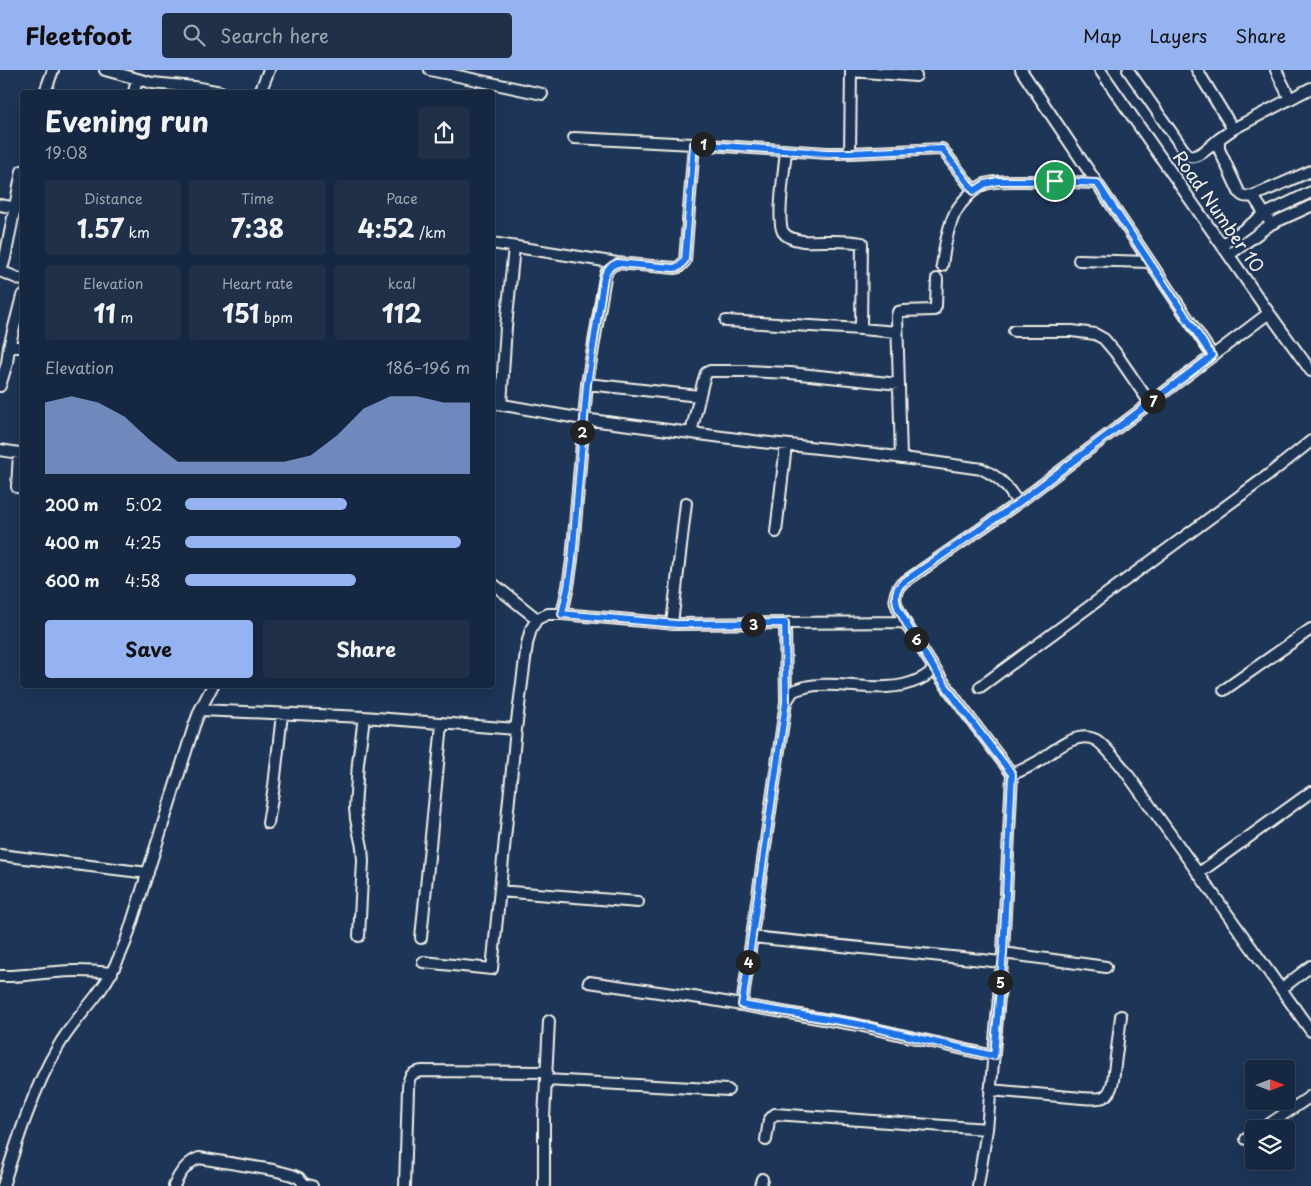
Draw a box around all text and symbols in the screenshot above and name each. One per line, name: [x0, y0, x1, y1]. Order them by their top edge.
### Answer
search box: [162, 13, 512, 58]
text: Fleetfoot: [25, 17, 132, 53]
icon: search: [180, 21, 208, 49]
text: Search here: [220, 21, 329, 49]
text: Map: [1083, 22, 1122, 49]
text: Layers: [1150, 22, 1207, 49]
text: Share: [1235, 22, 1286, 49]
text: Evening run: [45, 99, 209, 142]
button: share: [418, 107, 470, 159]
pin: 1: [690, 132, 716, 156]
text: 1: [700, 134, 707, 155]
text: 19:08: [45, 140, 88, 164]
street label: Road Number 10: [1167, 145, 1271, 278]
pin: [1034, 160, 1076, 202]
icon: arrive: [1041, 167, 1069, 195]
text: Distance: [84, 188, 143, 209]
text: Time: [241, 188, 274, 209]
text: Pace: [386, 188, 418, 209]
text: 1.57: [77, 209, 124, 247]
text: 7:38: [231, 209, 284, 247]
text: 4:52: [358, 209, 415, 247]
text: km: [124, 222, 150, 243]
text: /km: [415, 222, 446, 243]
text: Elevation: [83, 273, 143, 294]
text: Heart rate: [222, 273, 293, 294]
text: kcal: [388, 273, 416, 294]
text: 11: [93, 294, 116, 332]
text: 151: [222, 294, 259, 332]
text: 112: [382, 294, 422, 332]
text: m: [116, 307, 133, 328]
text: bpm: [259, 307, 293, 328]
text: Elevation: [45, 355, 114, 379]
text: 186–196 m: [386, 355, 470, 379]
pin: 7: [1140, 388, 1166, 414]
text: 7: [1149, 391, 1158, 412]
pin: 2: [570, 420, 594, 444]
text: 2: [578, 422, 587, 443]
text: 200 m: [45, 492, 99, 516]
text: 5:02: [125, 492, 162, 516]
text: 400 m: [45, 530, 99, 554]
text: 4:25: [125, 530, 161, 554]
text: 600 m: [45, 568, 99, 592]
text: 4:58: [125, 568, 160, 592]
pin: 3: [740, 612, 766, 636]
text: 3: [749, 614, 758, 635]
button: Save: [45, 620, 253, 678]
button: Share: [263, 620, 470, 678]
pin: 6: [904, 626, 928, 652]
text: 6: [912, 629, 921, 650]
pin: 4: [736, 950, 760, 974]
text: 4: [744, 952, 753, 973]
pin: 5: [988, 970, 1012, 994]
text: 5: [996, 972, 1005, 993]
north arrow: [1245, 1060, 1295, 1110]
map controls: [1245, 1060, 1295, 1170]
button: layers: [1245, 1120, 1295, 1170]

